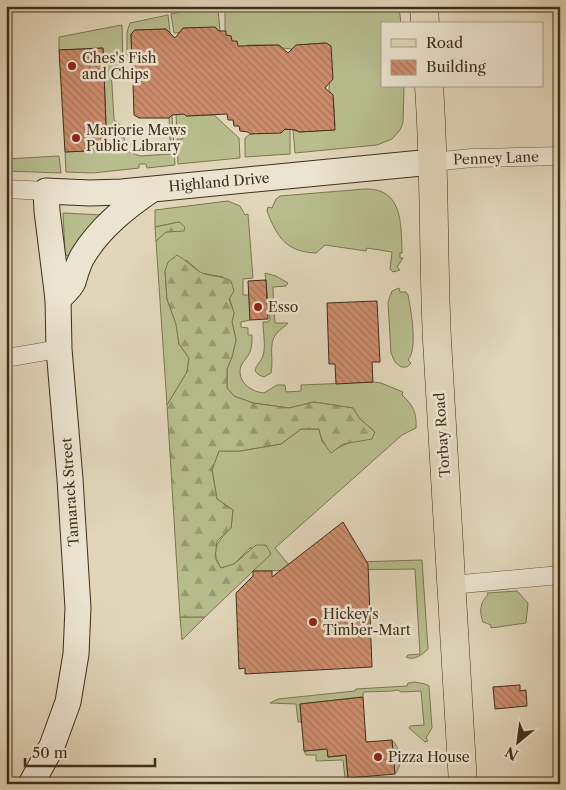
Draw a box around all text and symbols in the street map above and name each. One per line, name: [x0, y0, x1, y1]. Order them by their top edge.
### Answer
legend: [381, 22, 544, 88]
text: Road: [426, 33, 463, 52]
place label: Ches's Fish and Chips: [82, 49, 157, 83]
text: Building: [426, 57, 486, 76]
marker: Ches's Fish and Chips: [66, 60, 78, 72]
place label: Marjorie Mews Public Library: [86, 121, 186, 155]
marker: Marjorie Mews Public Library: [70, 132, 82, 144]
street label: Penney Lane: [453, 147, 539, 168]
street label: Highland Drive: [168, 169, 270, 195]
place label: Esso: [268, 298, 298, 316]
marker: Esso: [252, 301, 264, 313]
street label: Torbay Road: [430, 392, 454, 478]
street label: Tamarack Street: [57, 437, 83, 547]
place label: Hickey's Timber-Mart: [323, 605, 411, 639]
marker: Hickey's Timber-Mart: [307, 616, 319, 628]
north arrow: [494, 718, 544, 768]
scale bar: [25, 735, 155, 767]
text: 50 m: [32, 743, 68, 762]
text: N: [502, 743, 521, 764]
place label: Pizza House: [388, 748, 470, 766]
marker: Pizza House: [372, 751, 384, 763]

